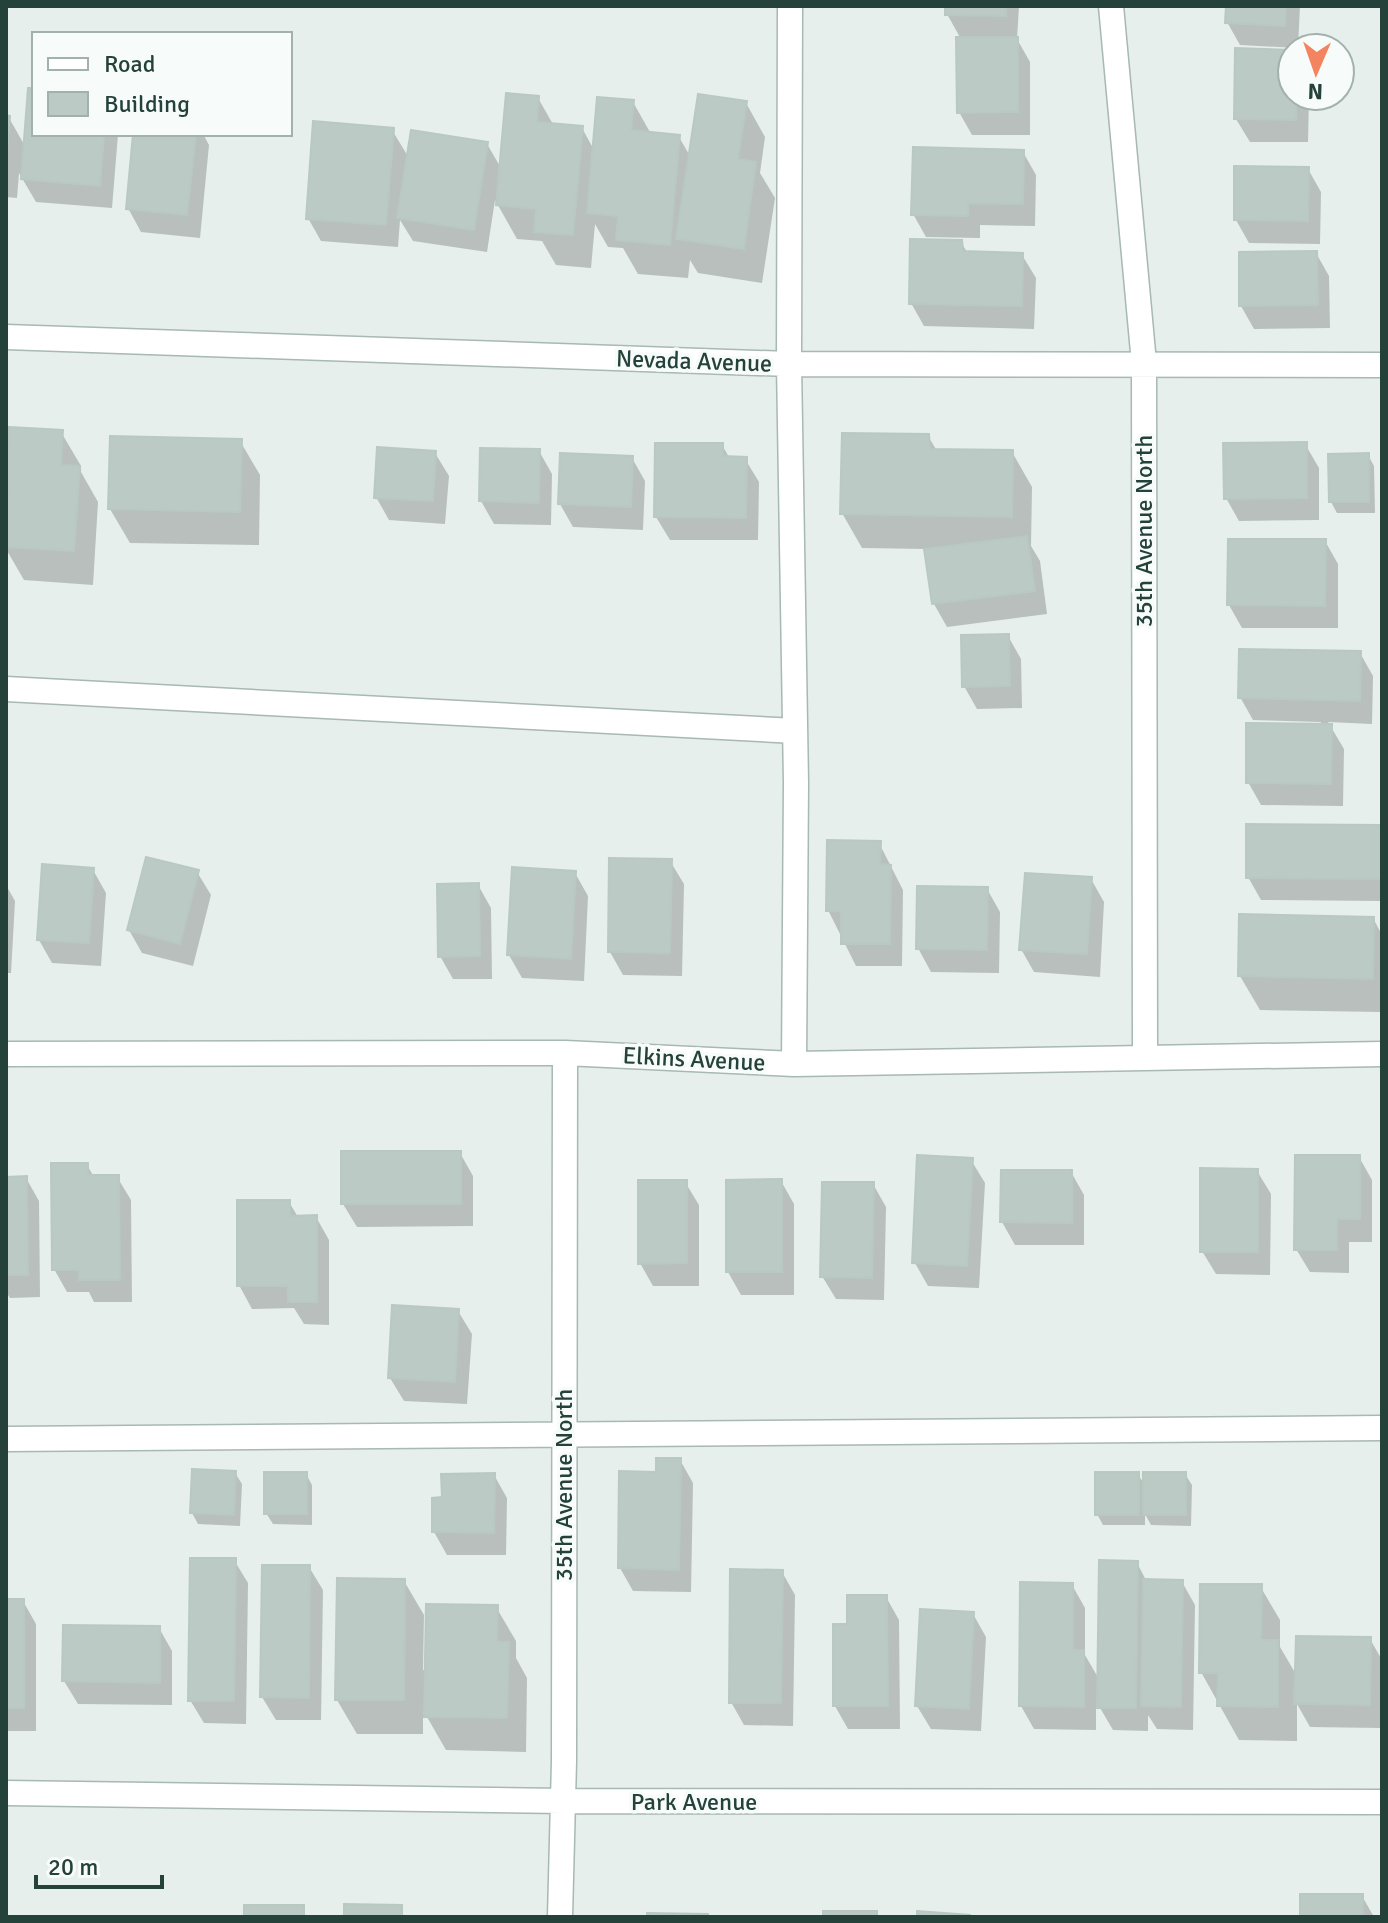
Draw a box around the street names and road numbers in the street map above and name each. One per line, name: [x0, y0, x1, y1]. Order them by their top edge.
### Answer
street label: Nevada Avenue: [615, 343, 773, 379]
street label: 35th Avenue North: [1129, 435, 1159, 627]
street label: Elkins Avenue: [622, 1040, 766, 1078]
street label: 35th Avenue North: [549, 1389, 579, 1581]
street label: Park Avenue: [631, 1787, 757, 1817]

